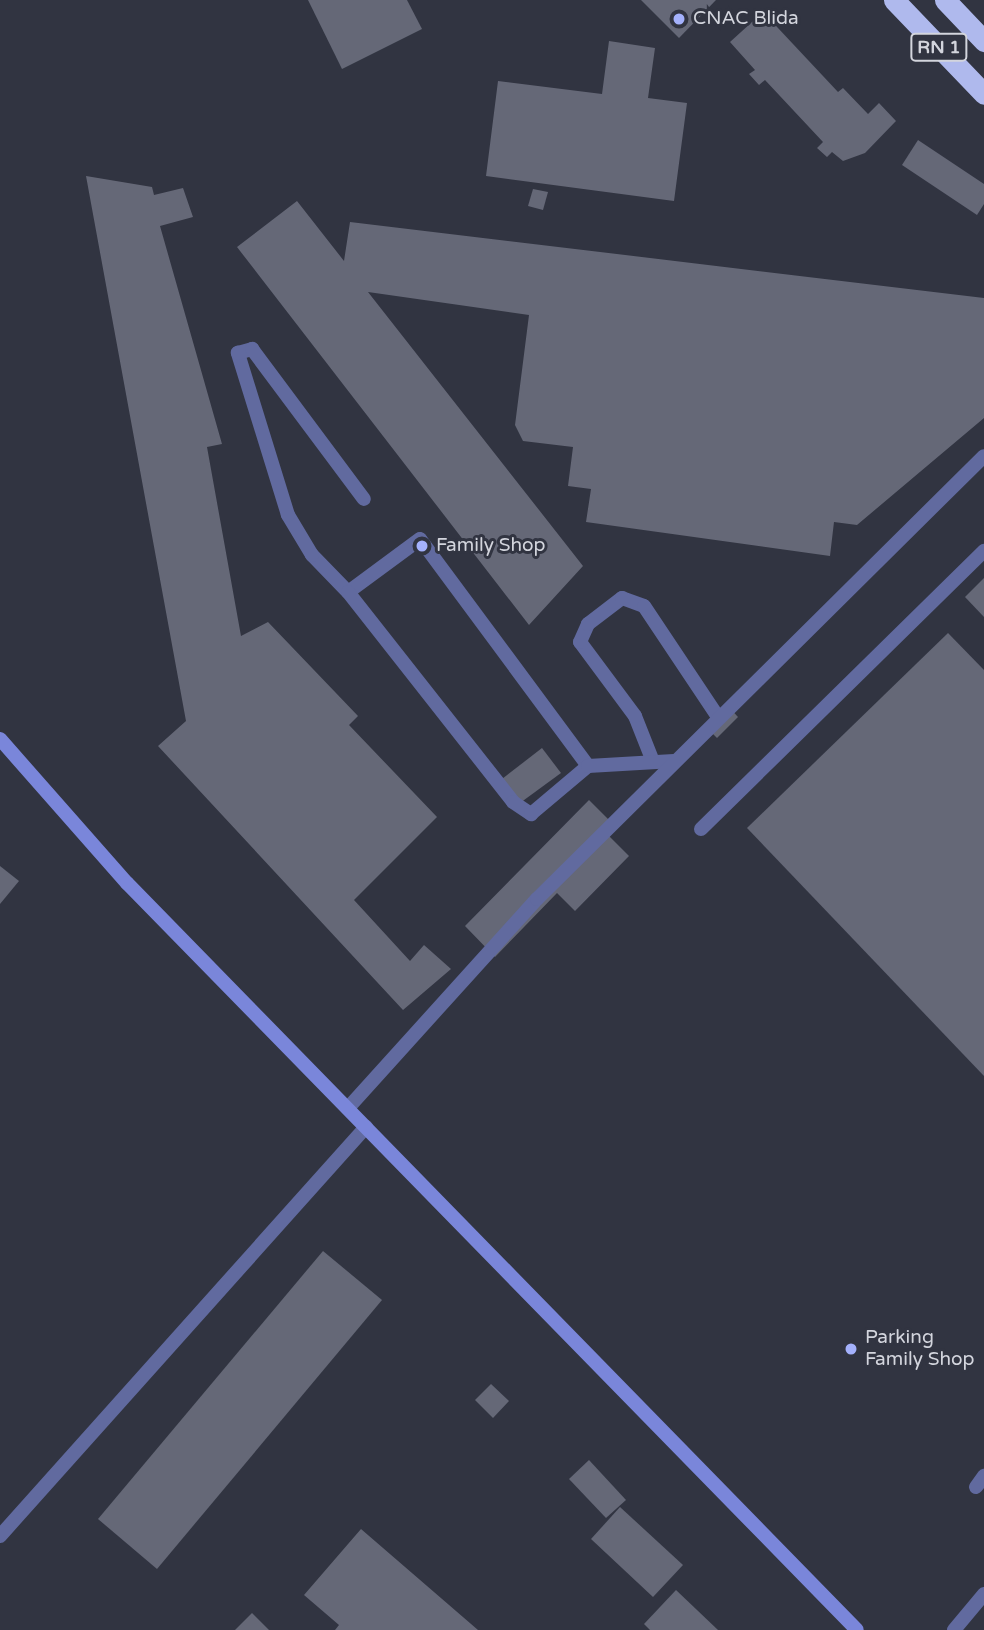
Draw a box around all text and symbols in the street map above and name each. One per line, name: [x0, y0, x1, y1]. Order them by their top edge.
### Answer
place label: CNAC Blida: [693, 8, 799, 30]
marker: CNAC Blida: [671, 11, 687, 27]
road number: RN 1: [909, 32, 969, 62]
place label: Family Shop: [436, 535, 545, 557]
marker: Family Shop: [414, 538, 430, 554]
place label: Parking Family Shop: [865, 1327, 974, 1371]
marker: Parking Family Shop: [843, 1341, 859, 1357]

